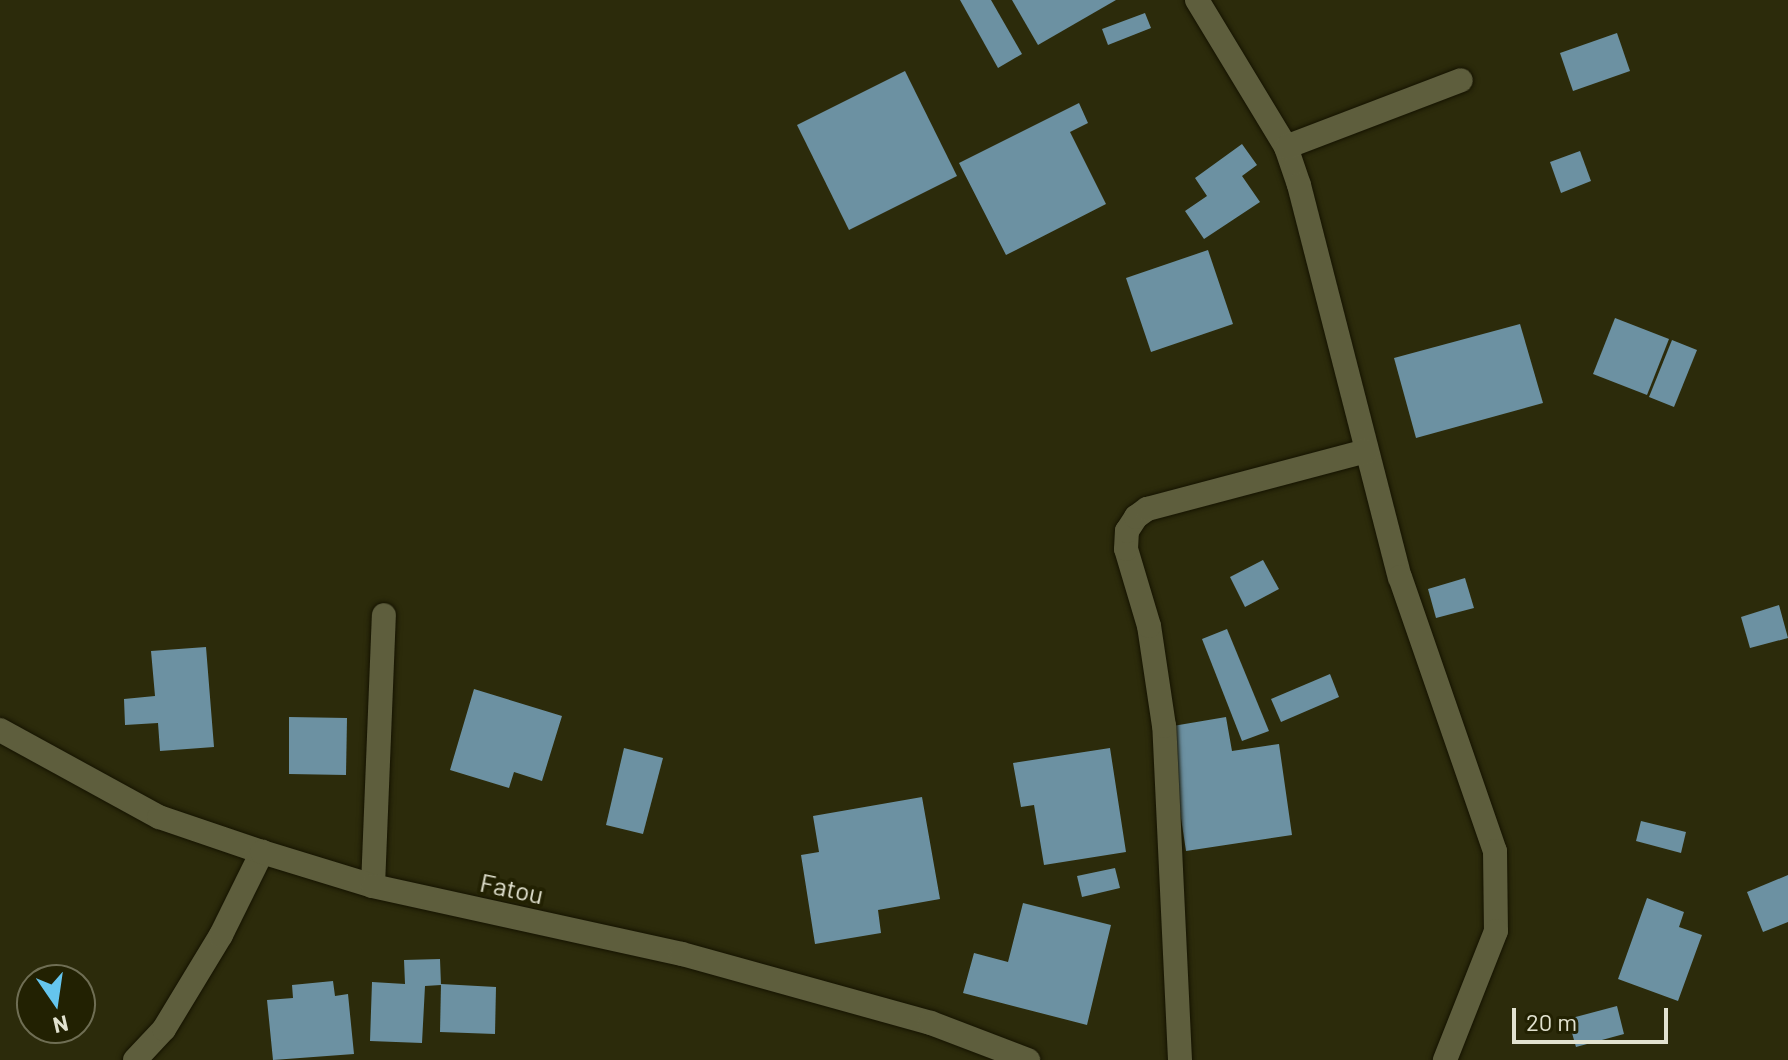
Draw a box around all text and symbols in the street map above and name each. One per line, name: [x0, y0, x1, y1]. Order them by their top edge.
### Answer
street label: Fatou: [477, 866, 547, 910]
north arrow: [16, 964, 96, 1044]
scale bar: [1516, 992, 1672, 1042]
text: 20 m: [1526, 1007, 1577, 1036]
text: N: [51, 1011, 71, 1040]

